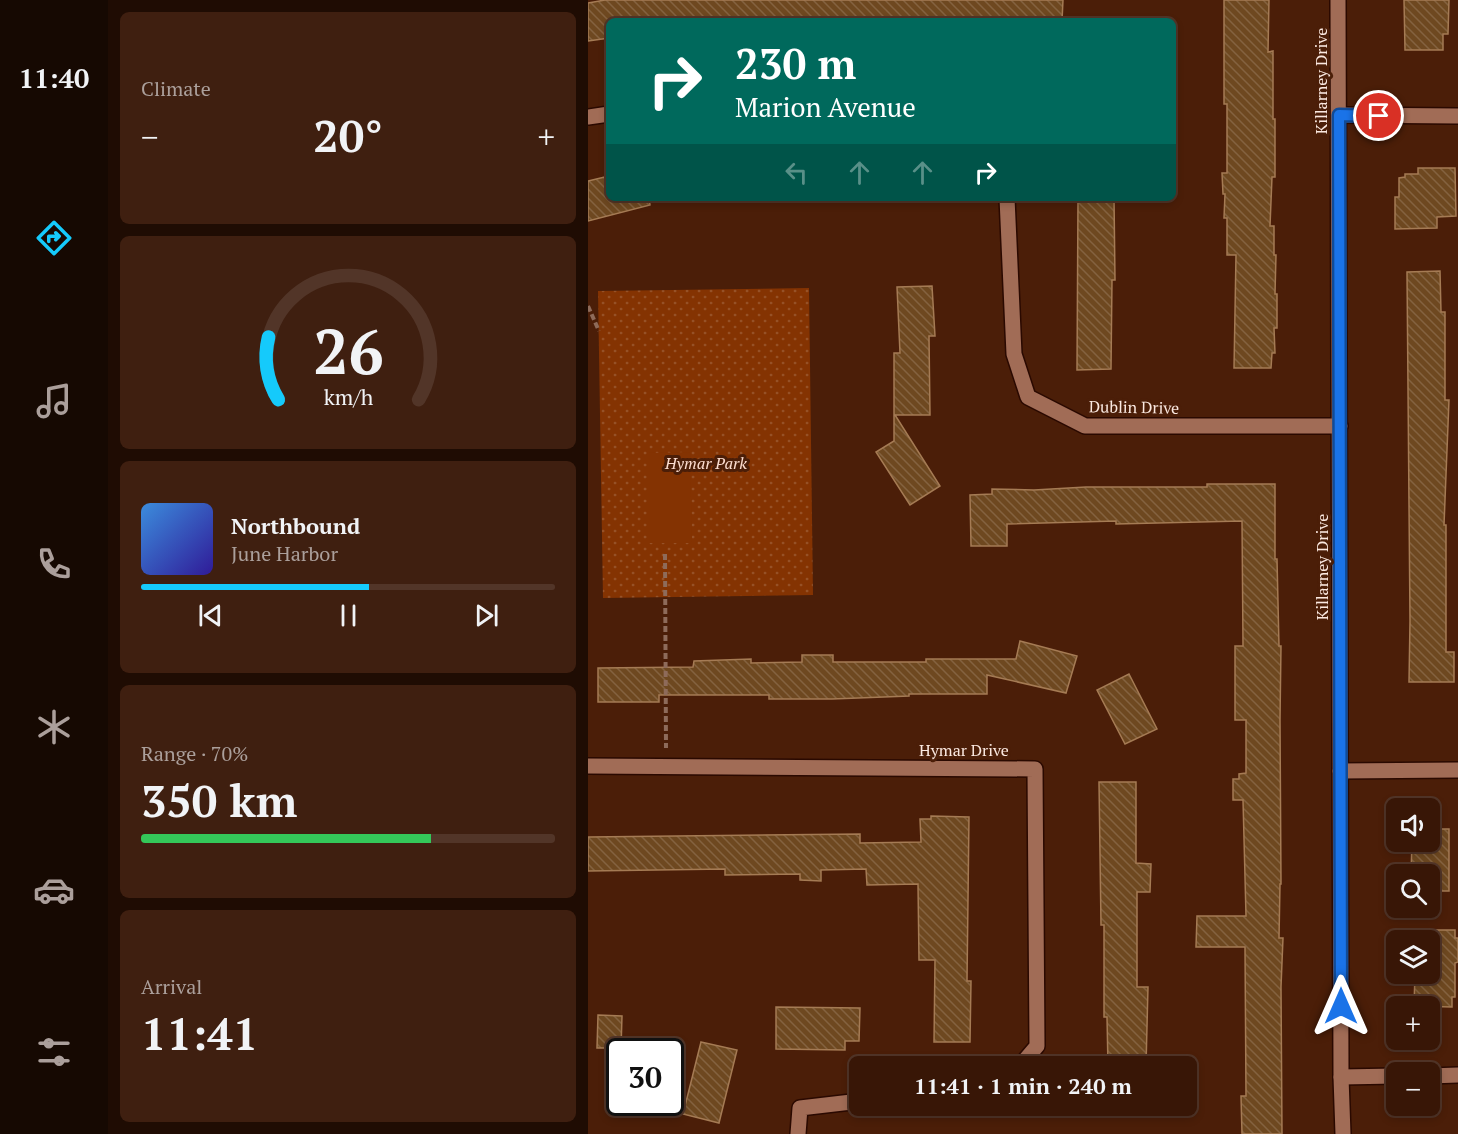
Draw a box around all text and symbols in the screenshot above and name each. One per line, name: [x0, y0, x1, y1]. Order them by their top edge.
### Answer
street label: Killarney Drive: [1310, 28, 1332, 134]
text: 230 m: [735, 35, 856, 91]
icon: right: [636, 42, 714, 120]
text: 11:40: [19, 60, 89, 96]
text: Climate: [141, 75, 211, 102]
text: Marion Avenue: [735, 89, 916, 125]
pin: [1353, 90, 1404, 141]
icon: arrive: [1362, 99, 1395, 132]
text: 20°: [313, 105, 383, 165]
text: −: [141, 115, 159, 158]
text: +: [537, 115, 555, 158]
icon: left: [780, 156, 813, 189]
icon: ahead: [843, 156, 876, 189]
icon: ahead: [906, 156, 939, 189]
icon: right: [969, 156, 1002, 189]
icon: directions: [33, 217, 75, 259]
text: 26: [313, 309, 383, 392]
icon: music: [33, 380, 75, 422]
text: km/h: [323, 383, 373, 411]
street label: Dublin Drive: [1089, 395, 1179, 419]
park label: Hymar Park: [664, 452, 747, 474]
text: Northbound: [231, 511, 360, 540]
street label: Killarney Drive: [1311, 514, 1333, 620]
text: June Harbor: [231, 540, 338, 567]
icon: phone: [33, 543, 75, 585]
icon: previous: [194, 599, 227, 632]
icon: pause: [332, 599, 365, 632]
icon: next: [470, 599, 503, 632]
icon: climate: [33, 706, 75, 748]
street label: Hymar Drive: [919, 739, 1009, 761]
text: Range · 70%: [141, 740, 248, 767]
text: 350 km: [141, 770, 297, 830]
map controls: [1386, 798, 1440, 1116]
button: sound: [1386, 798, 1440, 852]
button: search: [1386, 864, 1440, 918]
icon: car: [33, 869, 75, 911]
button: layers: [1386, 930, 1440, 984]
text: Arrival: [141, 973, 202, 1000]
position arrow: [1309, 974, 1373, 1038]
button: +: [1386, 996, 1440, 1050]
text: 11:41: [141, 1003, 258, 1063]
icon: filters: [33, 1031, 75, 1073]
speed limit sign: 30: [606, 1038, 684, 1116]
button: −: [1386, 1062, 1440, 1116]
text: 11:41 · 1 min · 240 m: [914, 1071, 1132, 1100]

